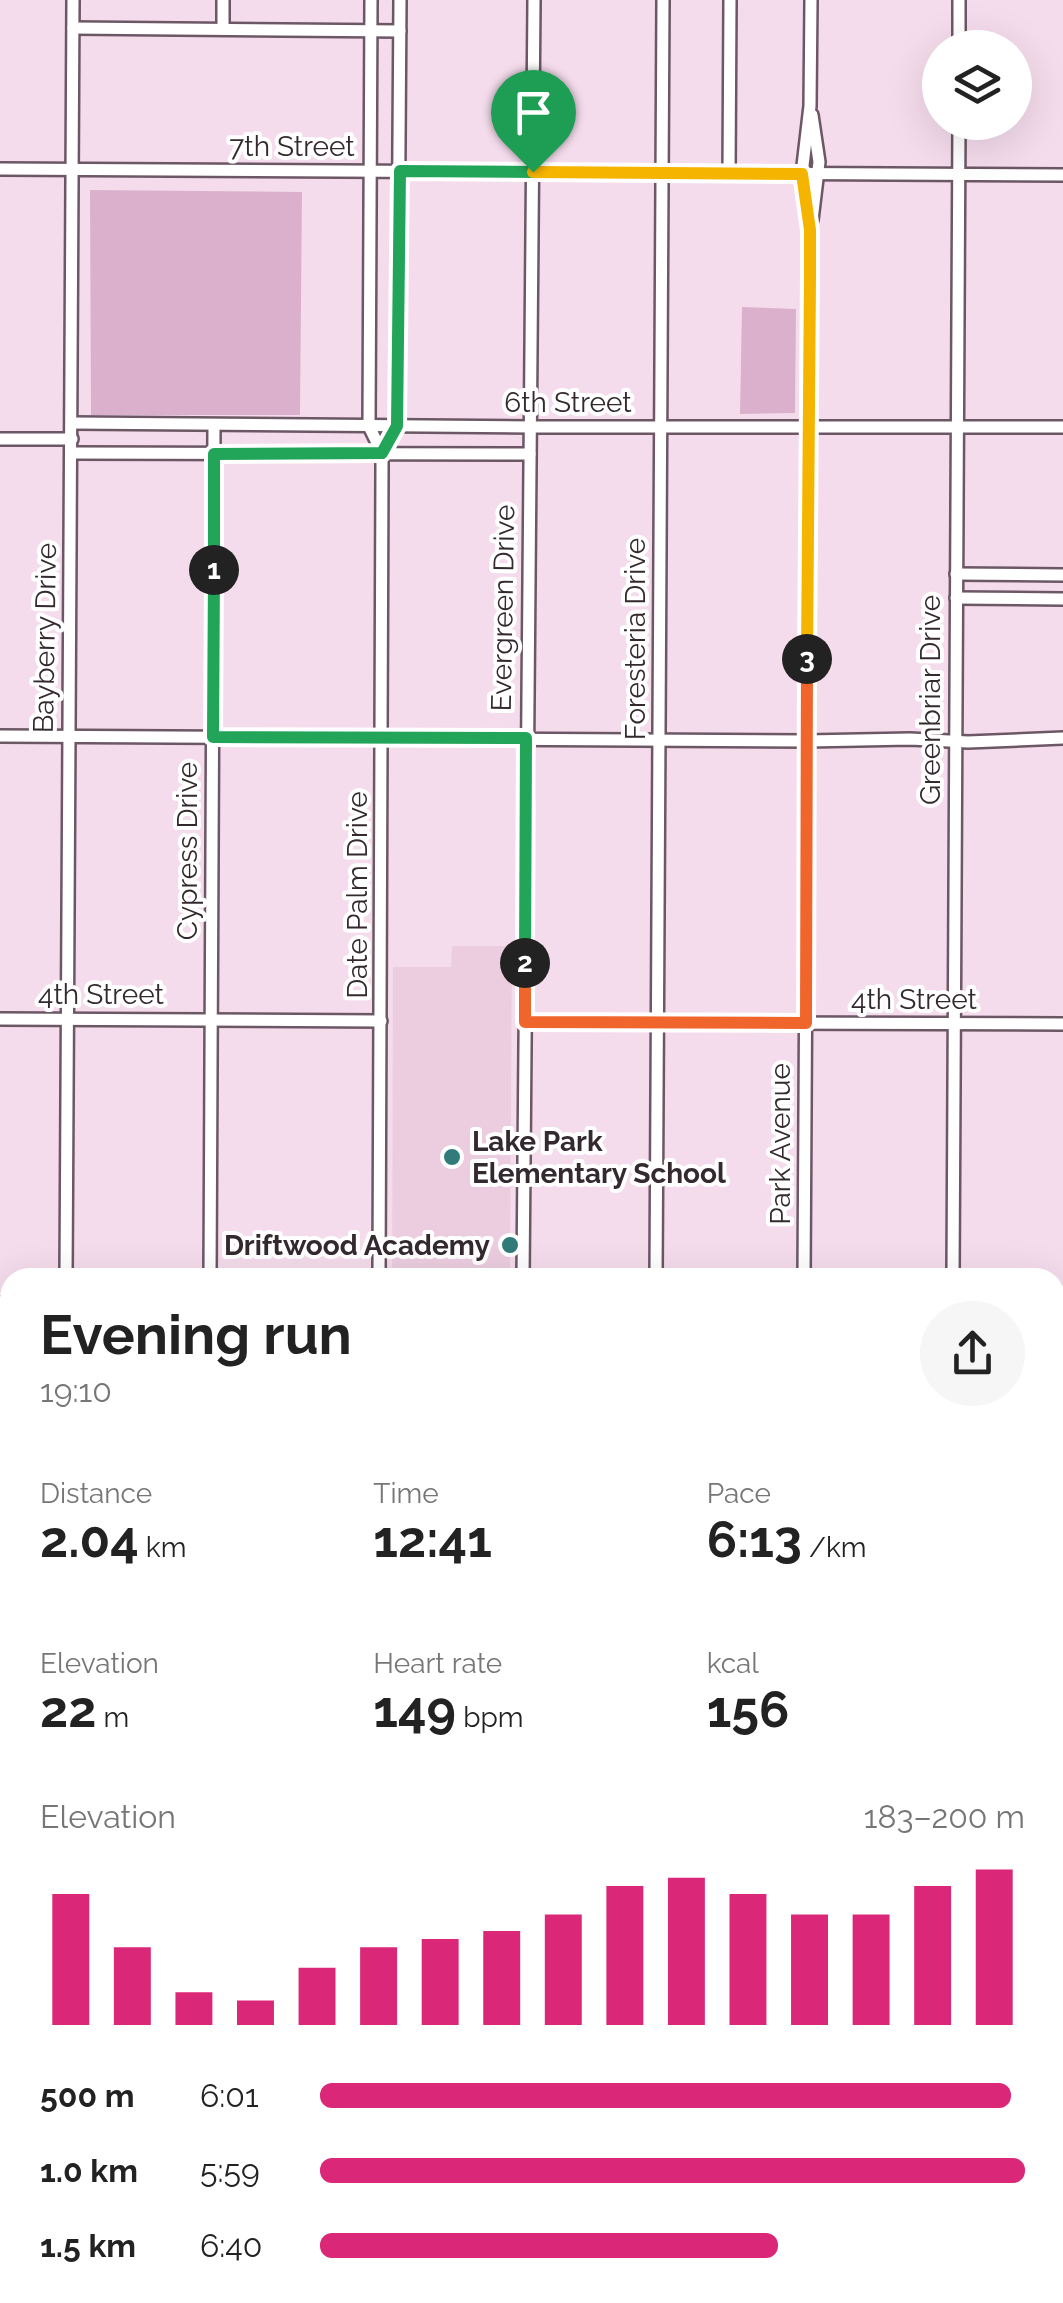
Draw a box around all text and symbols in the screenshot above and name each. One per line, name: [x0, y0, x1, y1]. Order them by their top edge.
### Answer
map controls: [922, 30, 1032, 140]
button: layers: [922, 30, 1032, 140]
pin: [491, 70, 576, 173]
icon: arrive: [506, 85, 561, 140]
street label: 7th Street: [229, 130, 355, 163]
street label: 6th Street: [504, 386, 632, 419]
street label: Evergreen Drive: [485, 504, 521, 712]
street label: Foresteria Drive: [619, 538, 652, 740]
street label: Bayberry Drive: [27, 543, 63, 733]
pin: 1: [189, 545, 239, 595]
text: 1: [207, 553, 221, 586]
street label: Greenbriar Drive: [914, 595, 947, 805]
pin: 3: [782, 634, 832, 684]
text: 3: [799, 642, 815, 675]
street label: Cypress Drive: [171, 762, 204, 940]
street label: Date Palm Drive: [341, 791, 374, 999]
pin: 2: [500, 938, 550, 988]
text: 2: [517, 946, 533, 979]
street label: 4th Street: [38, 978, 164, 1011]
street label: 4th Street: [851, 983, 977, 1016]
street label: Park Avenue: [764, 1063, 797, 1225]
place label: Lake Park Elementary School: [472, 1125, 726, 1190]
marker: Lake Park Elementary School: [441, 1146, 463, 1168]
place label: Driftwood Academy: [224, 1229, 491, 1262]
marker: Driftwood Academy: [499, 1234, 521, 1256]
button: share: [920, 1301, 1025, 1406]
text: Evening run: [40, 1302, 352, 1367]
text: 19:10: [40, 1372, 112, 1409]
text: Distance: [40, 1477, 152, 1510]
text: Time: [373, 1477, 439, 1510]
text: Pace: [707, 1477, 771, 1510]
text: 2.04: [40, 1510, 139, 1569]
text: 12:41: [373, 1510, 492, 1569]
text: 6:13: [707, 1510, 802, 1569]
text: km: [139, 1531, 186, 1564]
text: /km: [802, 1531, 867, 1564]
text: Elevation: [40, 1647, 159, 1680]
text: Heart rate: [373, 1647, 502, 1680]
text: kcal: [707, 1647, 759, 1680]
text: 22: [40, 1680, 96, 1739]
text: 149: [373, 1680, 456, 1739]
text: 156: [707, 1680, 789, 1739]
text: m: [96, 1701, 129, 1734]
text: bpm: [456, 1701, 523, 1734]
text: Elevation: [40, 1798, 176, 1835]
text: 183–200 m: [864, 1798, 1025, 1835]
text: 500 m: [40, 2077, 135, 2114]
text: 6:01: [200, 2077, 259, 2114]
text: 1.0 km: [40, 2152, 138, 2189]
text: 5:59: [200, 2152, 260, 2189]
text: 1.5 km: [40, 2227, 136, 2264]
text: 6:40: [200, 2227, 262, 2264]

